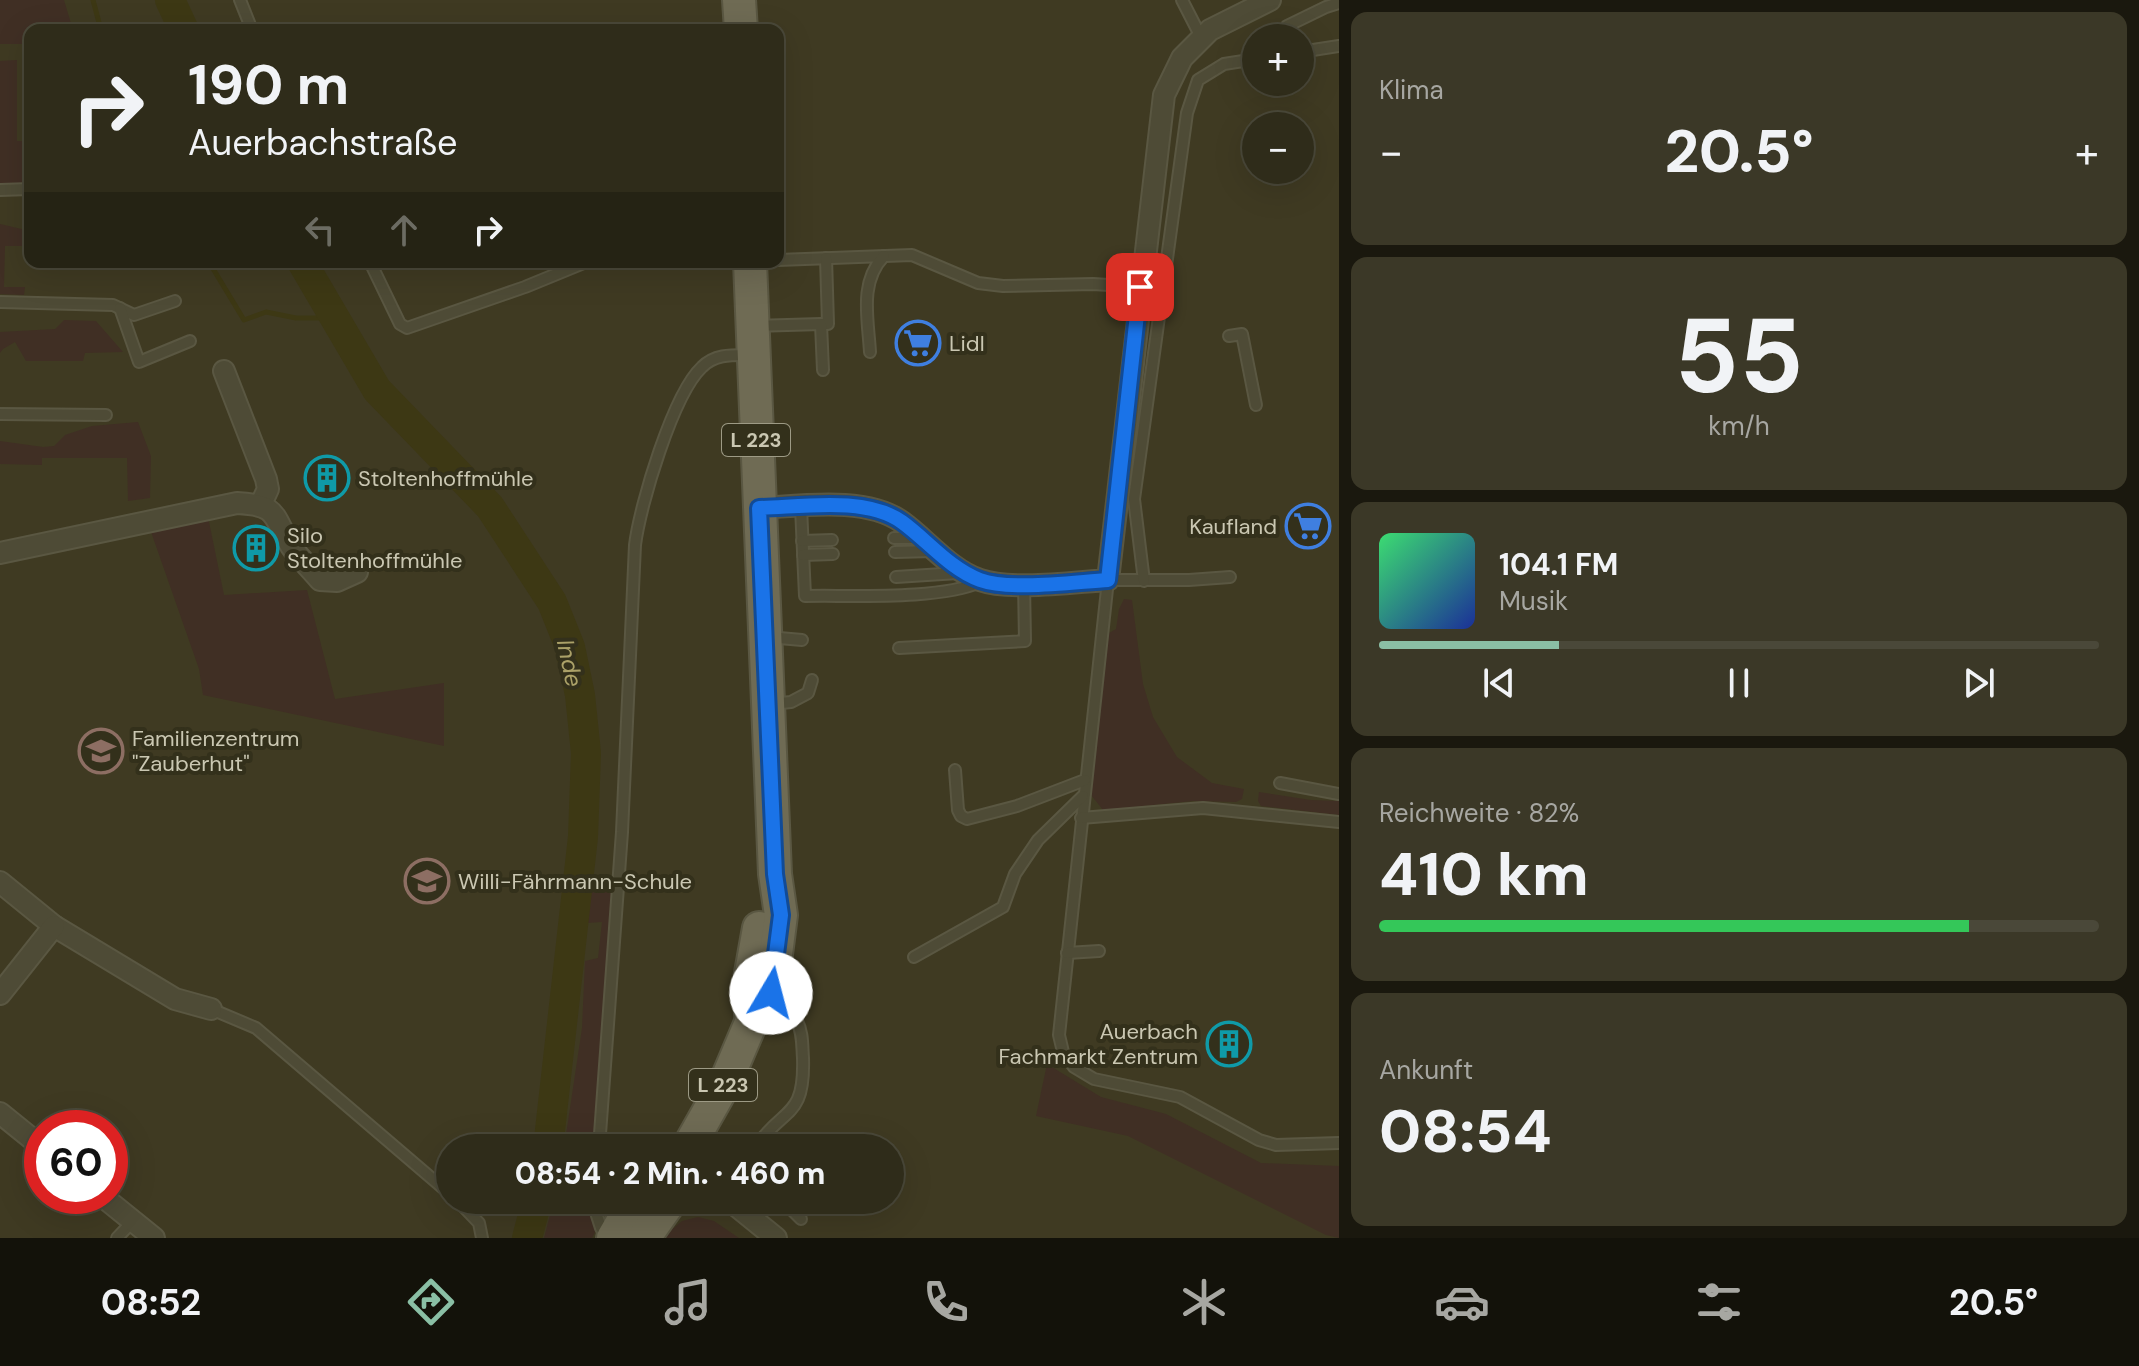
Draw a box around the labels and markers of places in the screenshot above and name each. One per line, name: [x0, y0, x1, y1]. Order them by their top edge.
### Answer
pin: [1106, 253, 1174, 321]
supermarket icon: Lidl: [894, 319, 942, 367]
place label: Lidl: [949, 329, 985, 358]
building icon: Stoltenhoffmühle: [303, 454, 351, 502]
place label: Stoltenhoffmühle: [358, 464, 533, 493]
supermarket icon: Kaufland: [1284, 502, 1332, 550]
place label: Kaufland: [1189, 512, 1277, 541]
place label: Silo Stoltenhoffmühle: [287, 521, 462, 575]
building icon: Silo Stoltenhoffmühle: [232, 524, 280, 572]
place label: Familienzentrum "Zauberhut": [132, 724, 299, 778]
school or university icon: Familienzentrum "Zauberhut": [77, 727, 125, 775]
school or university icon: Willi-Fährmann-Schule: [403, 857, 451, 905]
place label: Willi-Fährmann-Schule: [458, 867, 692, 896]
place label: Auerbach Fachmarkt Zentrum: [999, 1017, 1198, 1071]
building icon: Auerbach Fachmarkt Zentrum: [1205, 1020, 1253, 1068]

